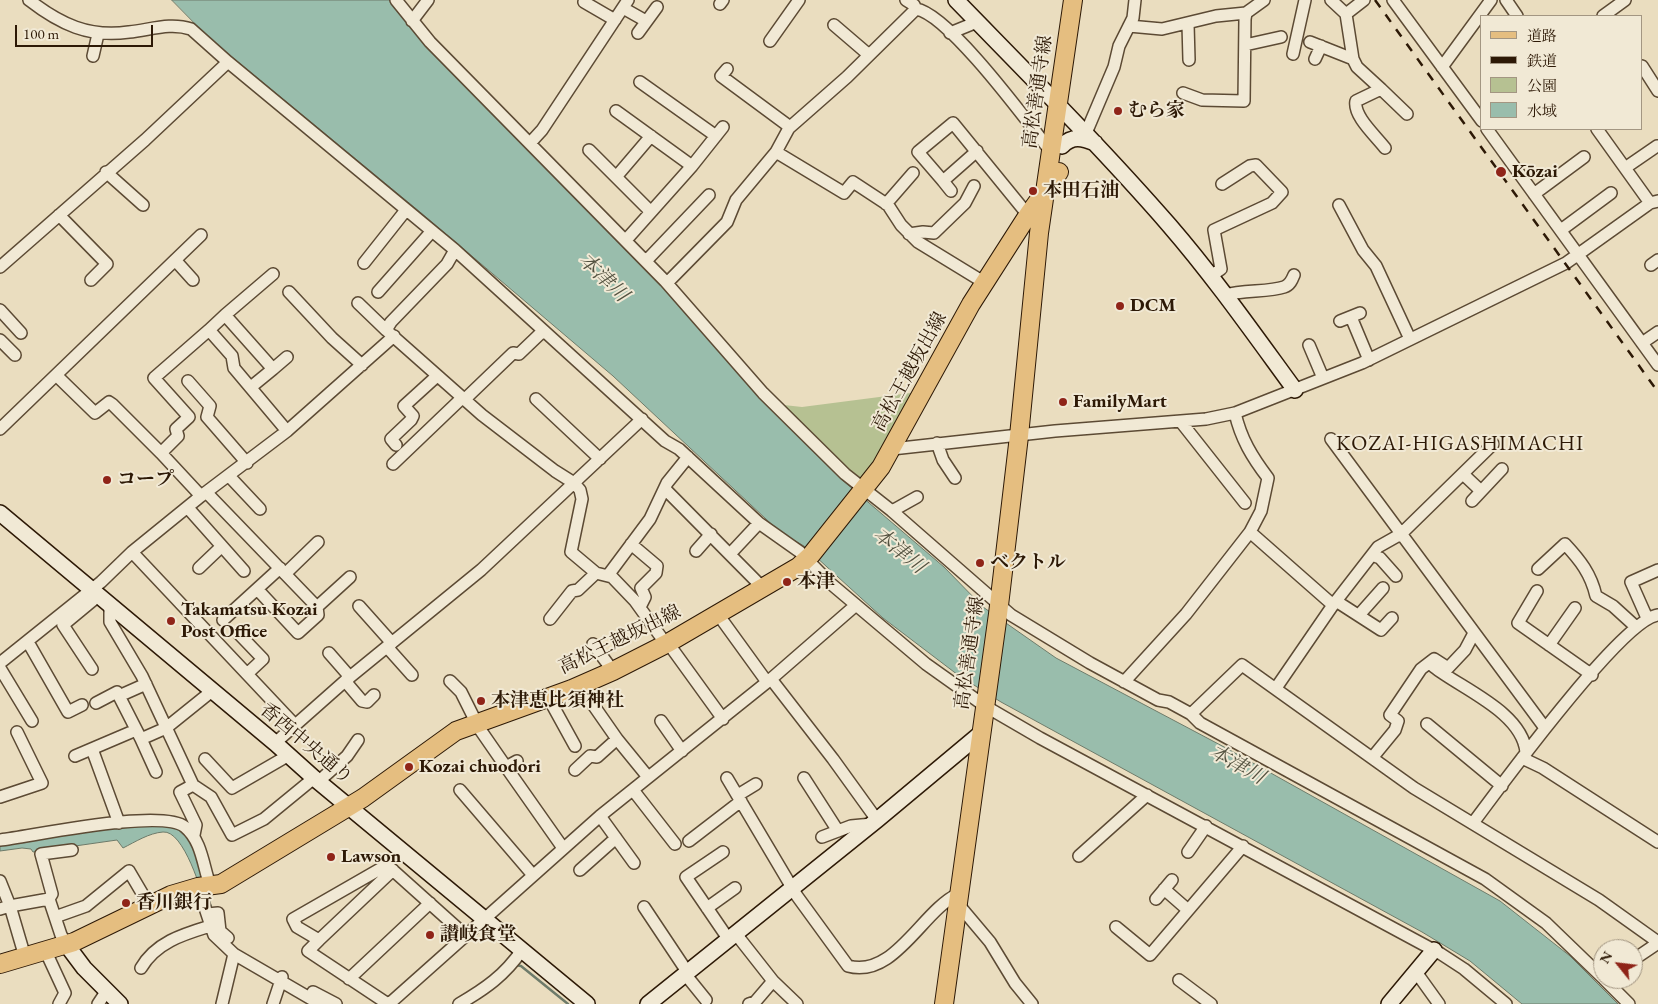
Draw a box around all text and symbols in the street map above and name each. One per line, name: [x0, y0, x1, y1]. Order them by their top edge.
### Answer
scale bar: [18, 15, 155, 47]
legend: [1480, 15, 1643, 130]
text: 100 m: [23, 24, 59, 43]
text: 道路: [1527, 26, 1557, 45]
street label: 高松善通寺線: [1019, 34, 1057, 150]
text: 鉄道: [1527, 51, 1557, 70]
text: 公園: [1527, 76, 1557, 95]
place label: むら家: [1128, 100, 1185, 122]
text: 水域: [1527, 101, 1557, 120]
marker: むら家: [1112, 105, 1124, 117]
place label: Kōzai: [1512, 161, 1558, 183]
marker: Kōzai: [1494, 165, 1508, 179]
place label: 本田石油: [1043, 180, 1119, 202]
marker: 本田石油: [1027, 185, 1039, 197]
water label: 本津川: [573, 249, 633, 307]
place label: DCM: [1130, 295, 1176, 317]
marker: DCM: [1114, 300, 1126, 312]
street label: 高松王越坂出線: [868, 308, 952, 436]
place label: FamilyMart: [1073, 391, 1167, 413]
marker: FamilyMart: [1057, 396, 1069, 408]
district label: KOZAI-HIGASHIMACHI: [1334, 431, 1586, 457]
place label: コープ: [117, 469, 174, 491]
marker: コープ: [101, 474, 113, 486]
water label: 本津川: [868, 523, 930, 579]
place label: ベクトル: [990, 552, 1066, 574]
marker: ベクトル: [974, 557, 986, 569]
place label: 本津: [797, 571, 835, 593]
marker: 本津: [781, 576, 793, 588]
street label: 高松善通寺線: [951, 595, 989, 711]
place label: Takamatsu Kozai Post Office: [181, 599, 318, 643]
street label: 高松王越坂出線: [555, 601, 685, 679]
marker: Takamatsu Kozai Post Office: [165, 615, 177, 627]
place label: 本津恵比須神社: [491, 690, 624, 712]
marker: 本津恵比須神社: [475, 695, 487, 707]
street label: 香西中央通り: [255, 699, 357, 789]
water label: 本津川: [1205, 740, 1269, 790]
place label: Kozai chuodori: [419, 756, 541, 778]
marker: Kozai chuodori: [403, 761, 415, 773]
place label: Lawson: [341, 846, 401, 868]
marker: Lawson: [325, 851, 337, 863]
place label: 香川銀行: [136, 892, 212, 914]
marker: 香川銀行: [120, 897, 132, 909]
place label: 讃岐食堂: [440, 924, 516, 946]
marker: 讃岐食堂: [424, 929, 436, 941]
north arrow: [1593, 939, 1643, 989]
text: N: [1595, 948, 1616, 967]

